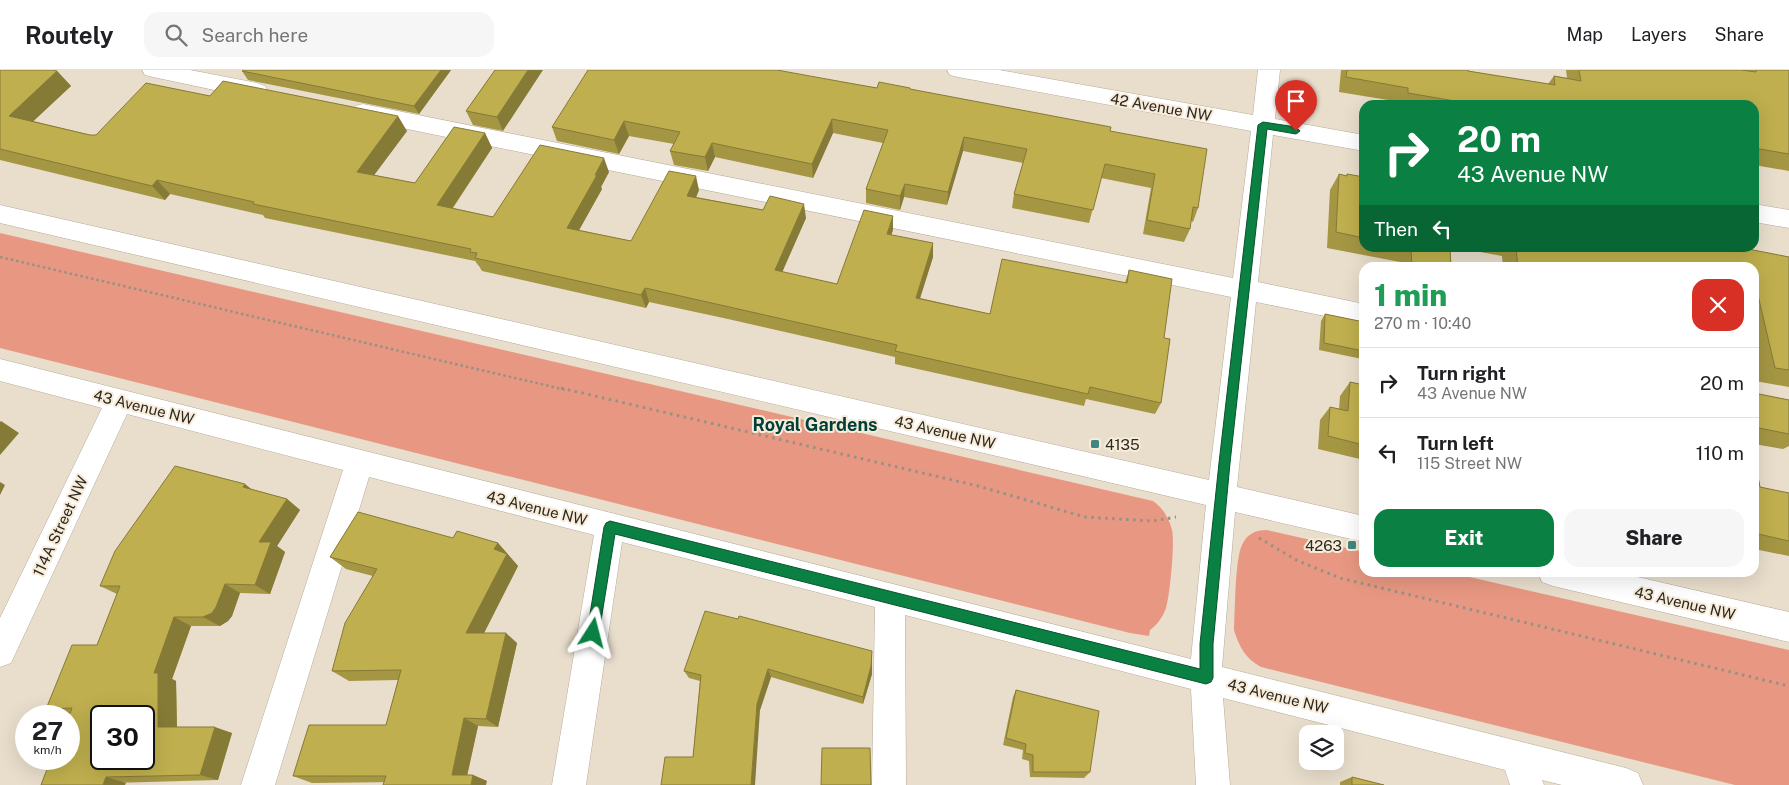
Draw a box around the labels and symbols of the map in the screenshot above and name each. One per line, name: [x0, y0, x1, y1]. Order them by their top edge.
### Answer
pin: [1275, 80, 1317, 131]
street label: 42 Avenue NW: [1109, 90, 1213, 124]
street label: 43 Avenue NW: [92, 386, 196, 428]
street label: 43 Avenue NW: [893, 412, 997, 452]
district label: Royal Gardens: [753, 414, 877, 435]
place label: 4135: [1105, 436, 1140, 453]
marker: 4135: [1089, 438, 1101, 450]
street label: 114A Street NW: [29, 473, 91, 579]
street label: 43 Avenue NW: [485, 487, 589, 529]
place label: 4263: [1305, 537, 1342, 554]
marker: 4263: [1346, 539, 1358, 551]
street label: 43 Avenue NW: [1633, 583, 1737, 623]
position arrow: [566, 606, 618, 658]
street label: 43 Avenue NW: [1226, 675, 1330, 717]
speed limit sign: 30: [90, 705, 155, 770]

